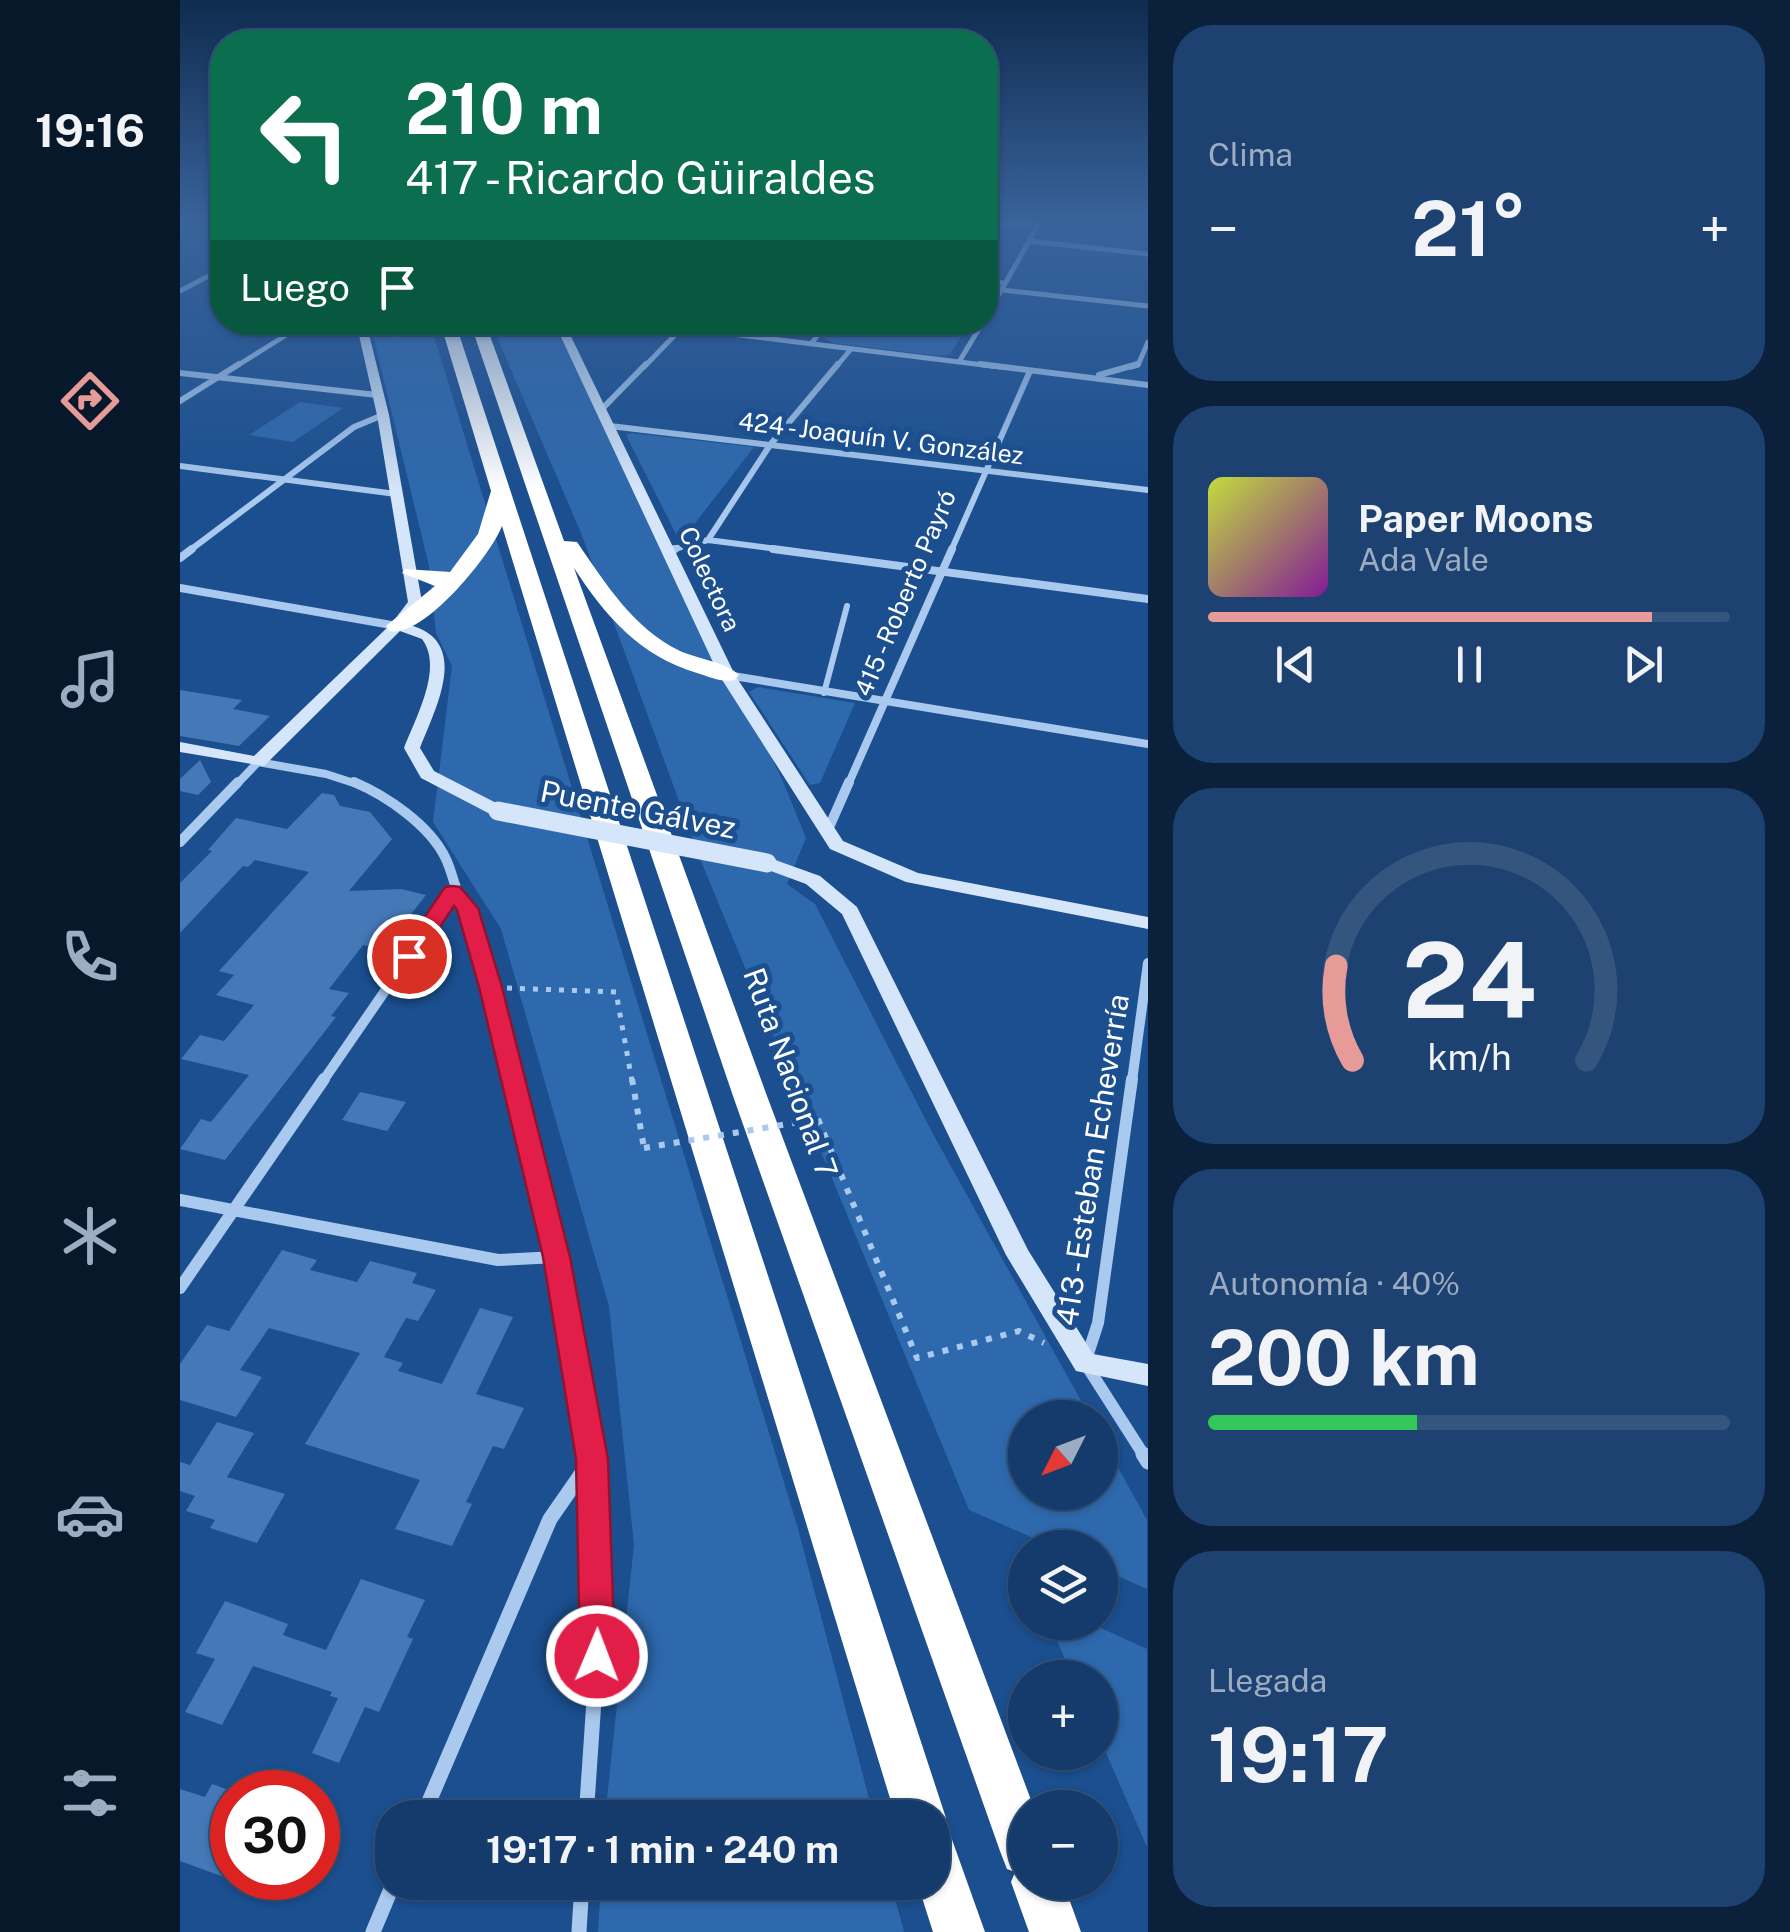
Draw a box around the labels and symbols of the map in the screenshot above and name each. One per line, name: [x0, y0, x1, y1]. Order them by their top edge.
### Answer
street label: 424 - Joaquín V. González: [737, 406, 1025, 470]
street label: 415 - Roberto Payró: [848, 485, 962, 701]
street label: Colectora: [673, 522, 747, 636]
street label: Puente Gálvez: [537, 772, 739, 846]
pin: [367, 914, 452, 999]
street label: Ruta Nacional 7: [736, 963, 846, 1183]
street label: 413 - Esteban Echeverría: [1048, 991, 1136, 1328]
north arrow: [1008, 1400, 1118, 1510]
position arrow: [545, 1604, 649, 1708]
speed limit sign: 30: [210, 1770, 340, 1900]

